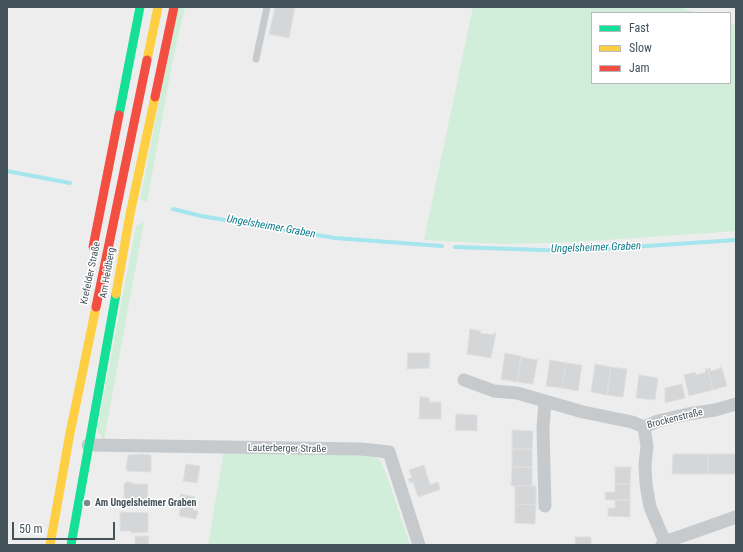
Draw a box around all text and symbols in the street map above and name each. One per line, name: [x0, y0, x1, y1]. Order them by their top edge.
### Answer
legend: [591, 12, 731, 84]
text: Fast: [629, 21, 649, 35]
text: Slow: [629, 41, 652, 55]
text: Jam: [629, 61, 650, 75]
water label: Ungelsheimer Graben: [226, 213, 316, 241]
water label: Ungelsheimer Graben: [551, 240, 641, 256]
street label: Krefelder Straße: [78, 241, 104, 305]
street label: Am Heidberg: [98, 247, 118, 299]
street label: Brockenstraße: [646, 406, 704, 432]
street label: Lauterberger Straße: [248, 442, 326, 456]
place label: Am Ungelsheimer Graben: [95, 497, 196, 509]
marker: Am Ungelsheimer Graben: [82, 498, 92, 508]
scale bar: [14, 514, 117, 540]
text: 50 m: [19, 522, 43, 536]

